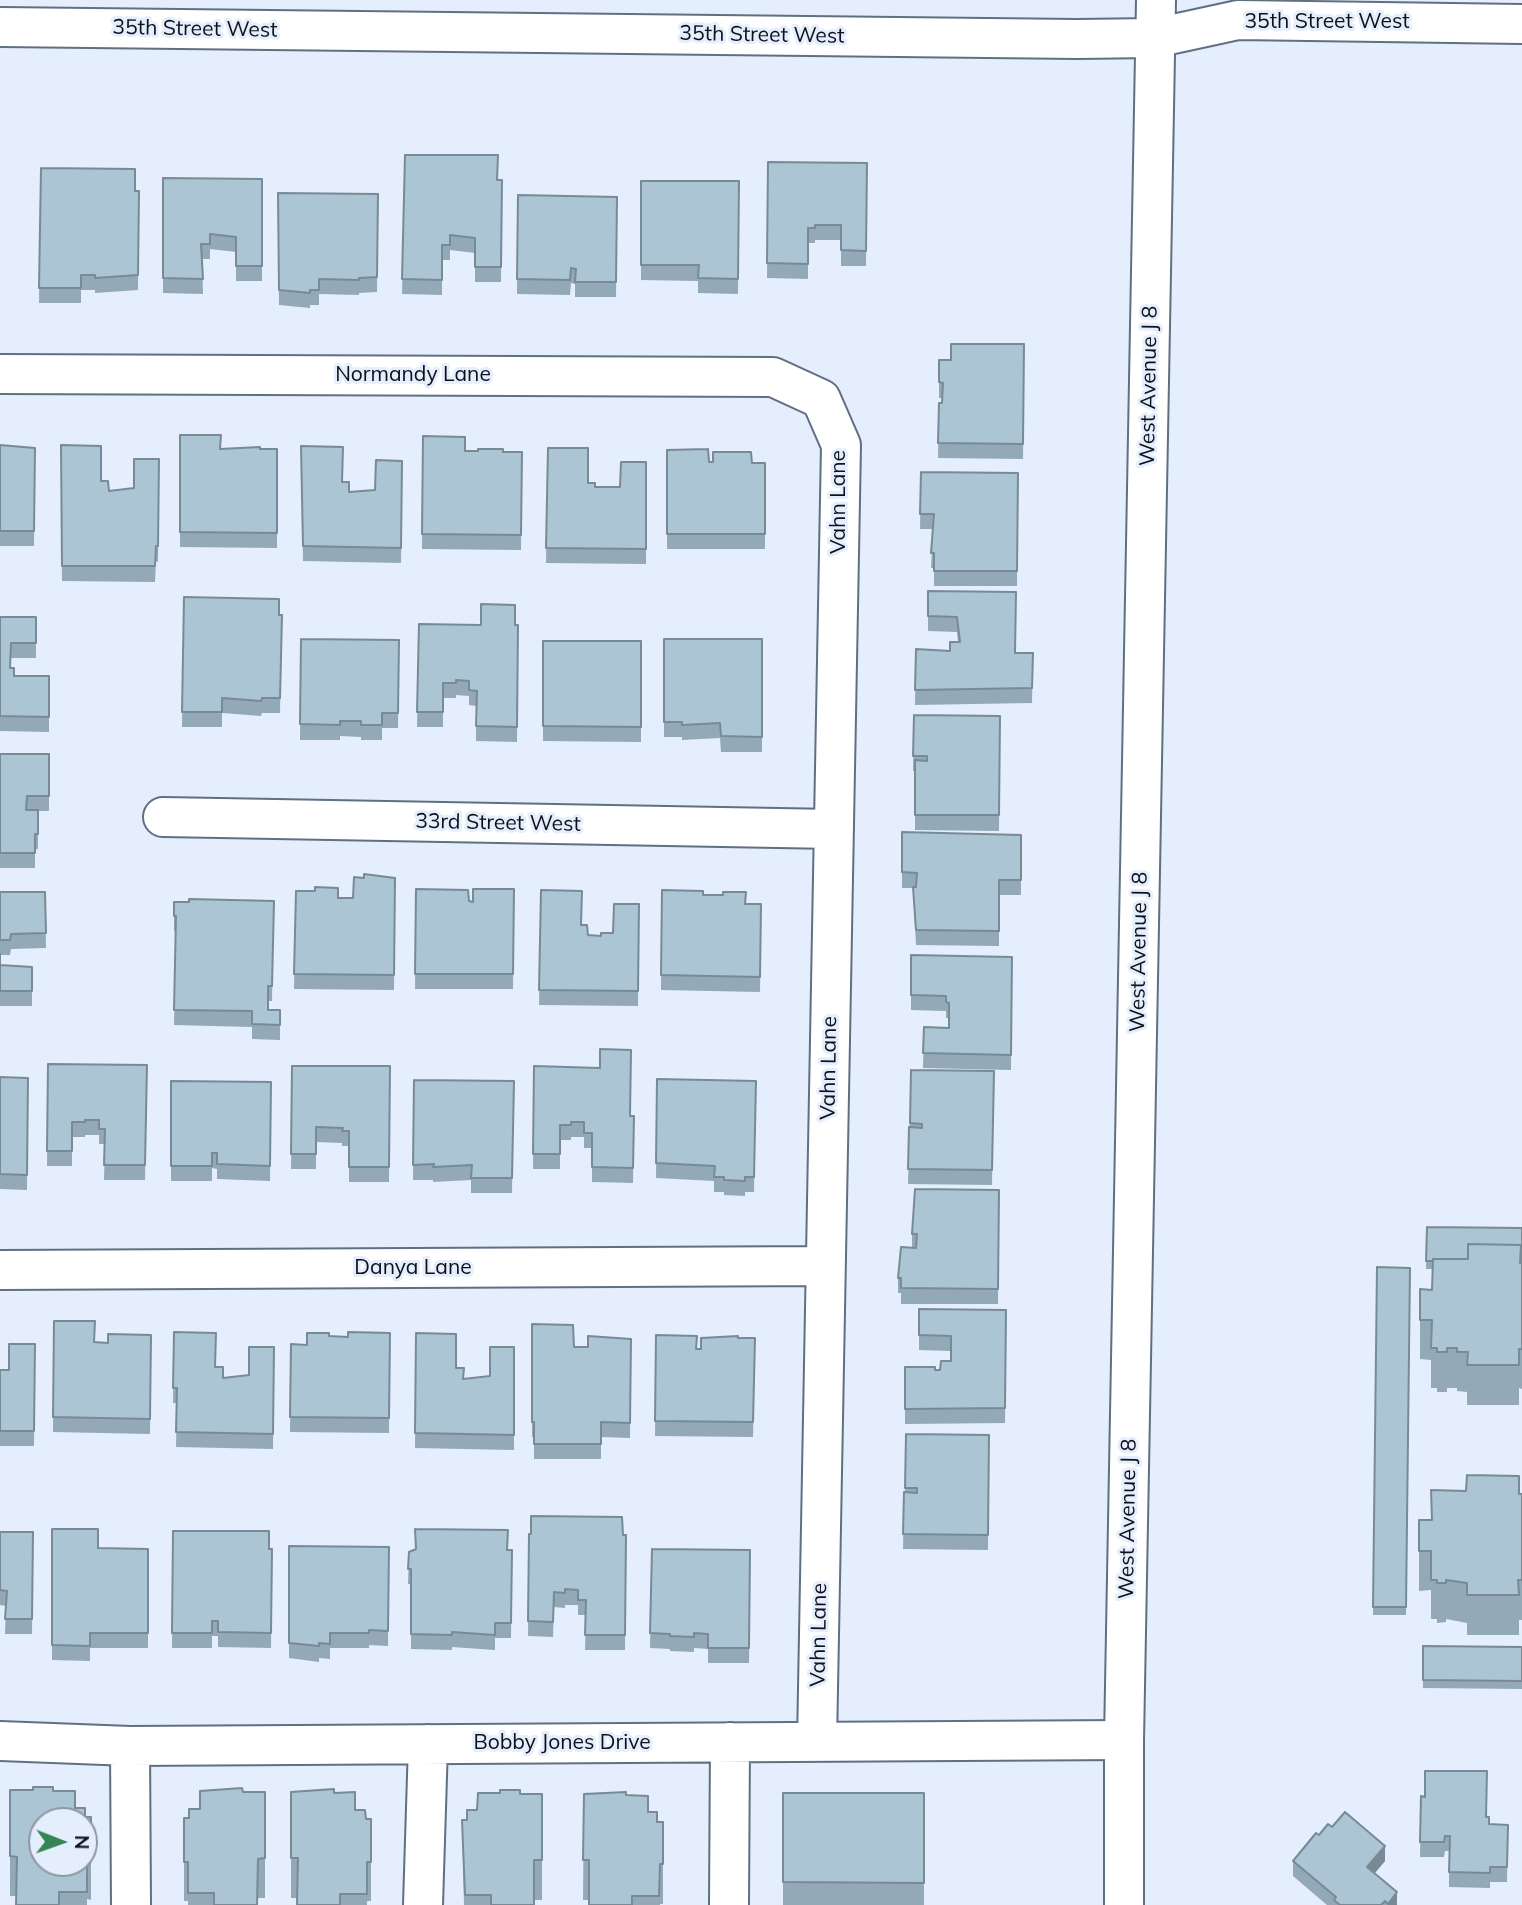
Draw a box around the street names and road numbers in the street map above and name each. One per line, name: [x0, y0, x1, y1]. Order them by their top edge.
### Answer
street label: 35th Street West: [1244, 9, 1410, 35]
street label: 35th Street West: [112, 15, 278, 43]
street label: 35th Street West: [679, 21, 845, 49]
street label: West Avenue J 8: [1135, 306, 1163, 466]
street label: Normandy Lane: [335, 362, 491, 388]
street label: Vahn Lane: [826, 450, 852, 554]
street label: 33rd Street West: [415, 809, 581, 837]
street label: West Avenue J 8: [1125, 872, 1153, 1032]
street label: Vahn Lane: [815, 1016, 843, 1120]
street label: Danya Lane: [354, 1255, 472, 1281]
street label: West Avenue J 8: [1114, 1439, 1142, 1599]
street label: Vahn Lane: [805, 1583, 833, 1687]
street label: Bobby Jones Drive: [473, 1730, 651, 1756]

